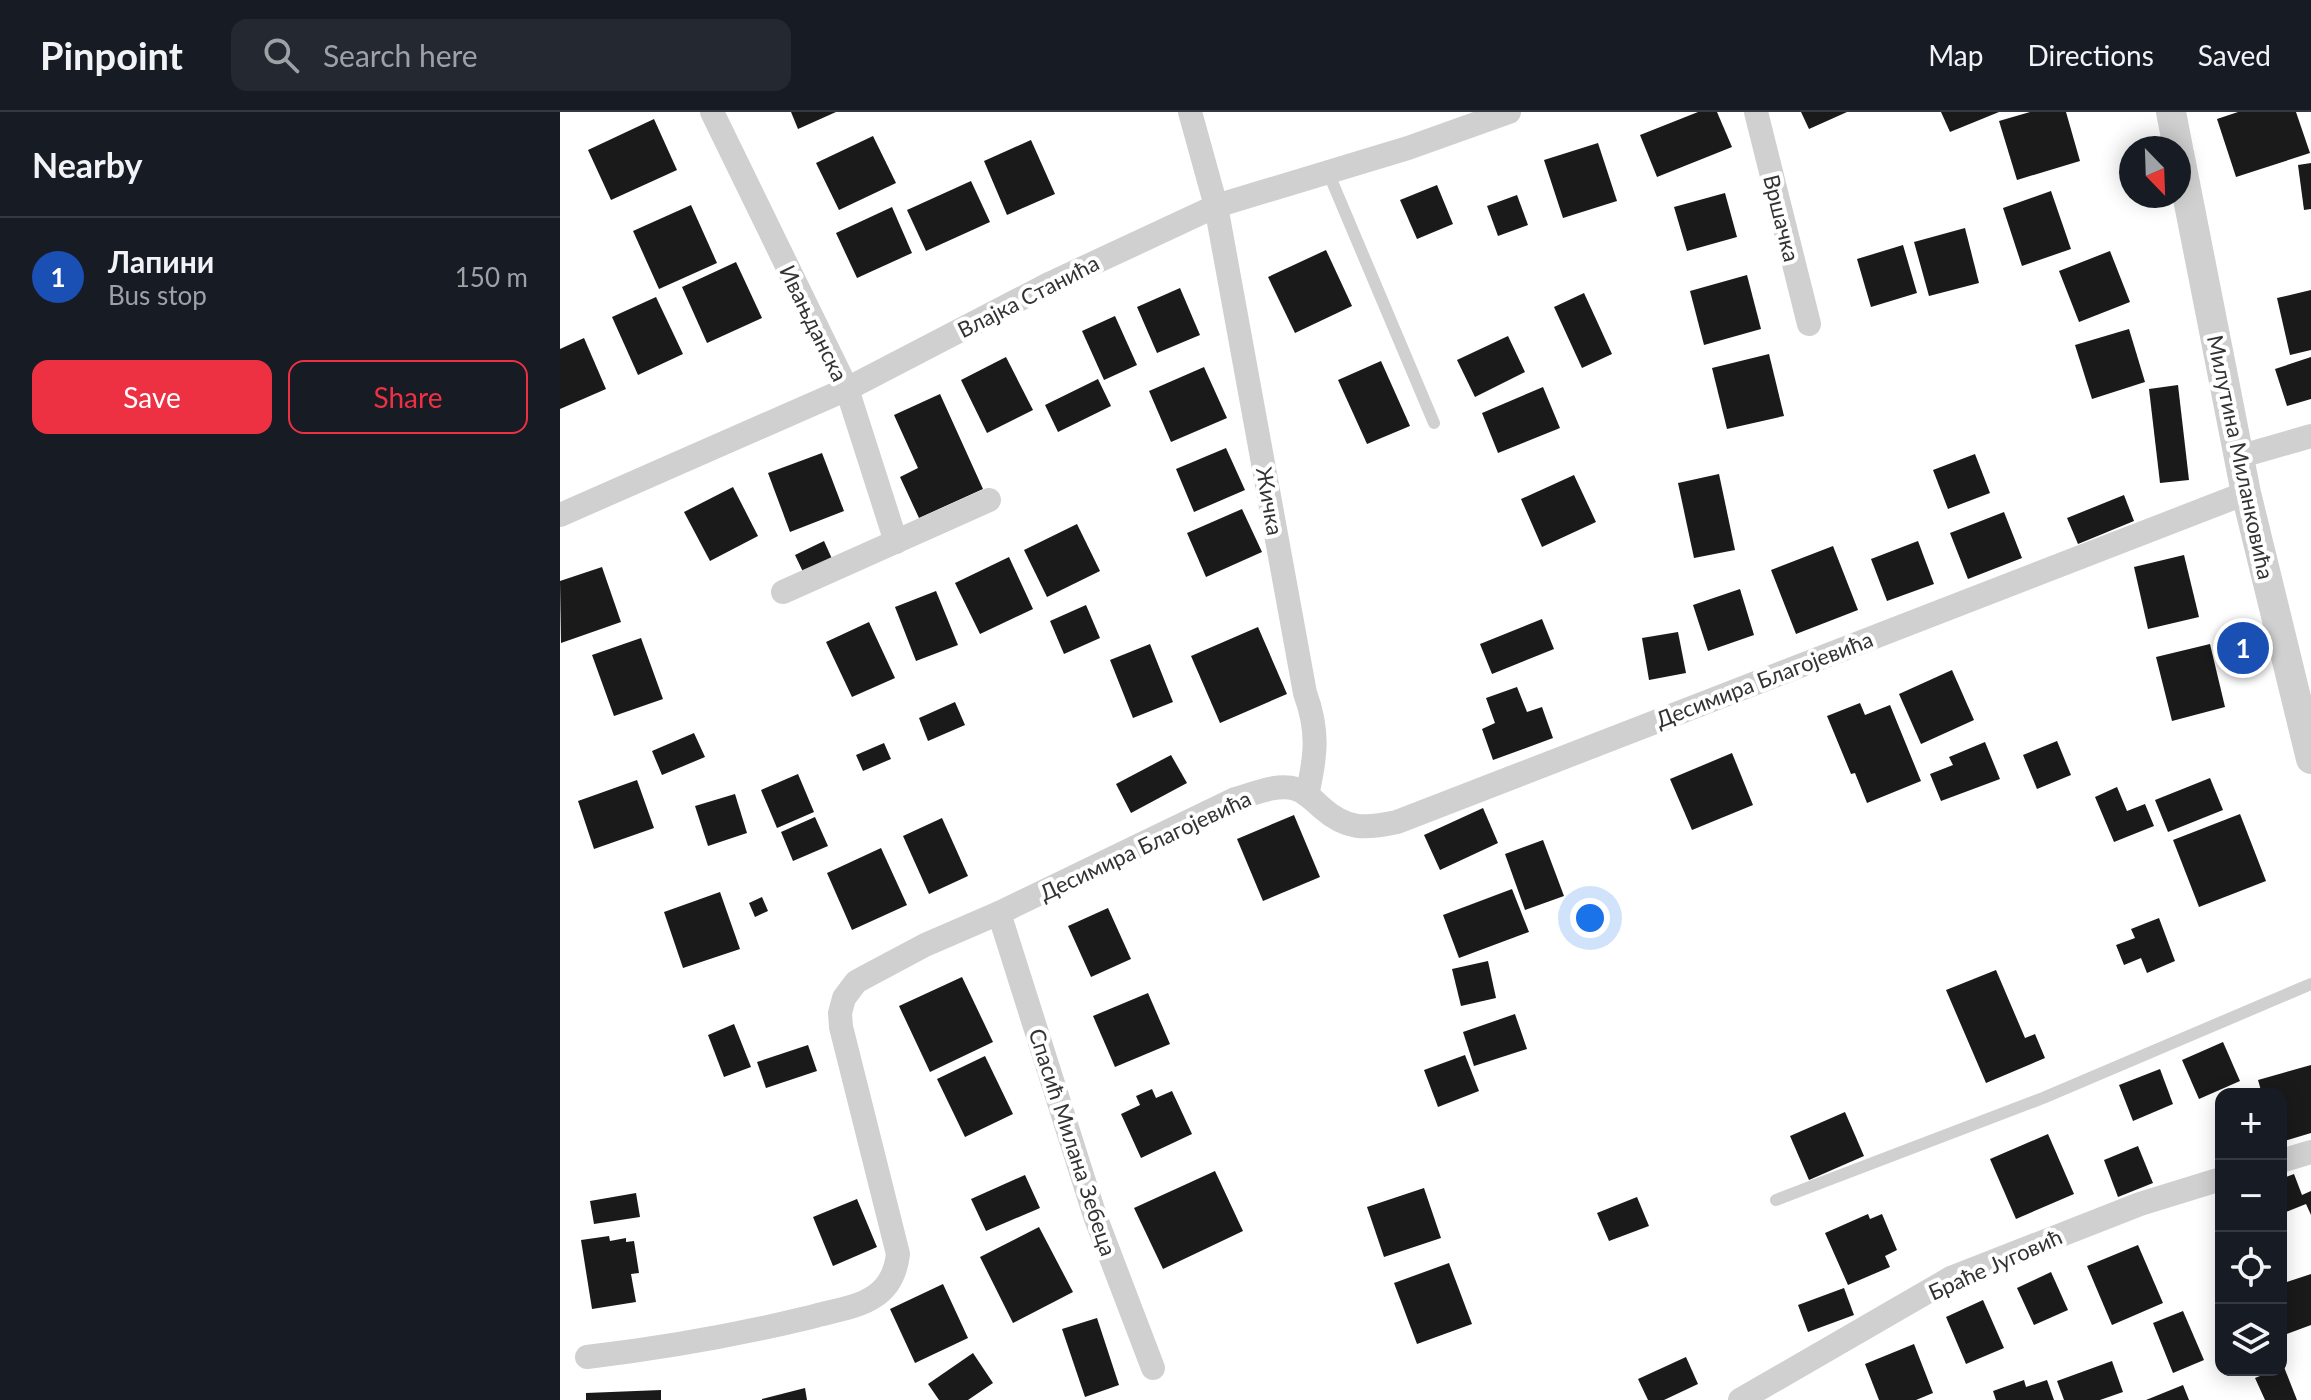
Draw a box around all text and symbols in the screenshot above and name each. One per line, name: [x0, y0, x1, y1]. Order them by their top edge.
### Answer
search box: [231, 19, 791, 91]
text: Pinpoint: [40, 32, 183, 78]
icon: search: [259, 33, 303, 77]
text: Search here: [323, 37, 478, 73]
text: Map: [1928, 38, 1983, 72]
text: Directions: [2027, 38, 2154, 72]
text: Saved: [2198, 38, 2271, 72]
north arrow: [2119, 136, 2191, 208]
text: Nearby: [32, 144, 143, 185]
street label: Вршачка: [1758, 172, 1806, 264]
text: Лапини: [108, 243, 214, 279]
street label: Влајка Станића: [953, 249, 1103, 343]
street label: Ивањданска: [774, 260, 854, 386]
text: 1: [50, 261, 66, 293]
text: 150 m: [455, 261, 528, 293]
text: Bus stop: [108, 279, 207, 311]
street label: Милутина Миланковића: [2202, 332, 2280, 582]
button: Save: [32, 360, 272, 434]
button: Share: [288, 360, 528, 434]
street label: Жичка: [1251, 465, 1289, 537]
pin: 1: [2217, 618, 2269, 678]
street label: Десимира Благојевића: [1652, 625, 1876, 733]
street label: Десимира Благојевића: [1035, 784, 1255, 906]
your location: [1570, 898, 1610, 938]
street label: Спасић Милана Зебеца: [1023, 1025, 1123, 1259]
map controls: [2215, 1088, 2287, 1376]
button: +: [2215, 1088, 2287, 1160]
button: −: [2215, 1160, 2287, 1232]
street label: Браће Југовић: [1924, 1222, 2066, 1306]
button: locate: [2215, 1232, 2287, 1304]
button: layers: [2215, 1304, 2287, 1376]

